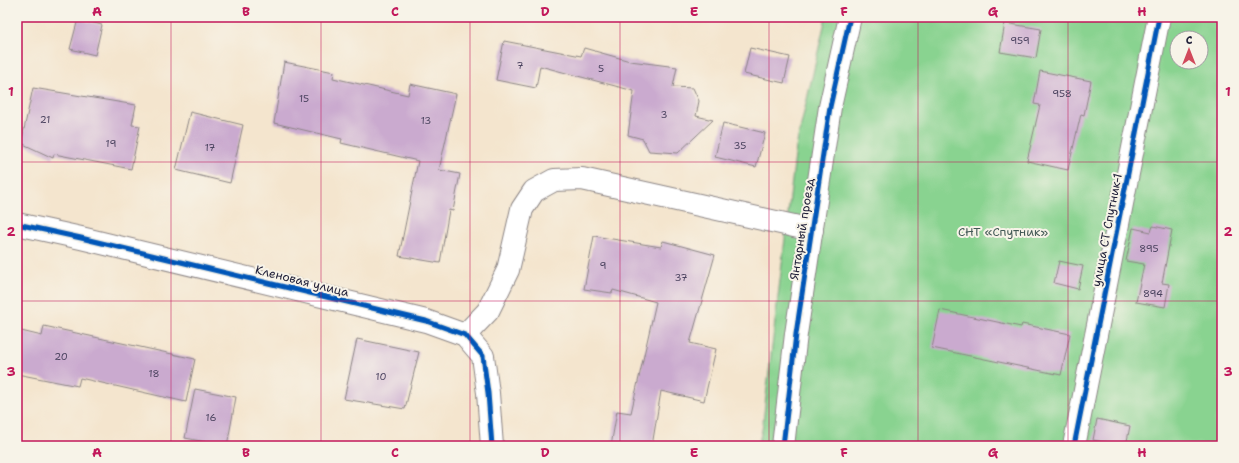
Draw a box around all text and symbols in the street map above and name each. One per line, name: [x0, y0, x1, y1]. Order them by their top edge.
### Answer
text: A: [92, 3, 102, 20]
text: B: [242, 3, 250, 20]
text: C: [391, 3, 399, 20]
text: D: [540, 3, 550, 20]
text: E: [690, 3, 699, 20]
text: F: [840, 3, 848, 20]
text: G: [988, 3, 999, 20]
text: H: [1137, 3, 1147, 20]
north arrow: [1169, 30, 1209, 70]
text: С: [1186, 33, 1193, 48]
house number: 959: [1010, 34, 1030, 47]
house number: 7: [517, 59, 524, 72]
house number: 5: [598, 62, 604, 75]
text: 1: [8, 83, 14, 100]
text: 1: [1225, 83, 1231, 100]
house number: 958: [1052, 87, 1072, 100]
house number: 15: [299, 92, 309, 105]
house number: 3: [661, 108, 668, 121]
house number: 21: [40, 113, 50, 126]
house number: 13: [421, 114, 431, 127]
house number: 19: [106, 137, 116, 150]
house number: 35: [734, 139, 746, 152]
house number: 17: [205, 141, 215, 154]
street label: улица СТ Спутник-1: [1088, 172, 1126, 288]
street label: Янтарный проезд: [786, 176, 818, 281]
text: 2: [6, 223, 16, 240]
text: 2: [1223, 223, 1233, 240]
park label: СНТ «Спутник»: [958, 224, 1048, 240]
house number: 895: [1139, 242, 1159, 255]
house number: 9: [600, 259, 607, 272]
street label: Кленовая улица: [253, 262, 351, 301]
house number: 37: [674, 271, 688, 284]
house number: 894: [1143, 287, 1163, 300]
house number: 20: [54, 350, 68, 363]
text: 3: [6, 363, 16, 380]
text: 3: [1223, 363, 1233, 380]
house number: 18: [148, 367, 160, 380]
house number: 10: [376, 370, 386, 383]
house number: 16: [206, 411, 216, 424]
text: A: [92, 444, 102, 461]
text: B: [242, 444, 250, 461]
text: C: [391, 444, 399, 461]
text: D: [540, 444, 550, 461]
text: E: [690, 444, 699, 461]
text: F: [840, 444, 848, 461]
text: G: [988, 444, 999, 461]
text: H: [1137, 444, 1147, 461]

